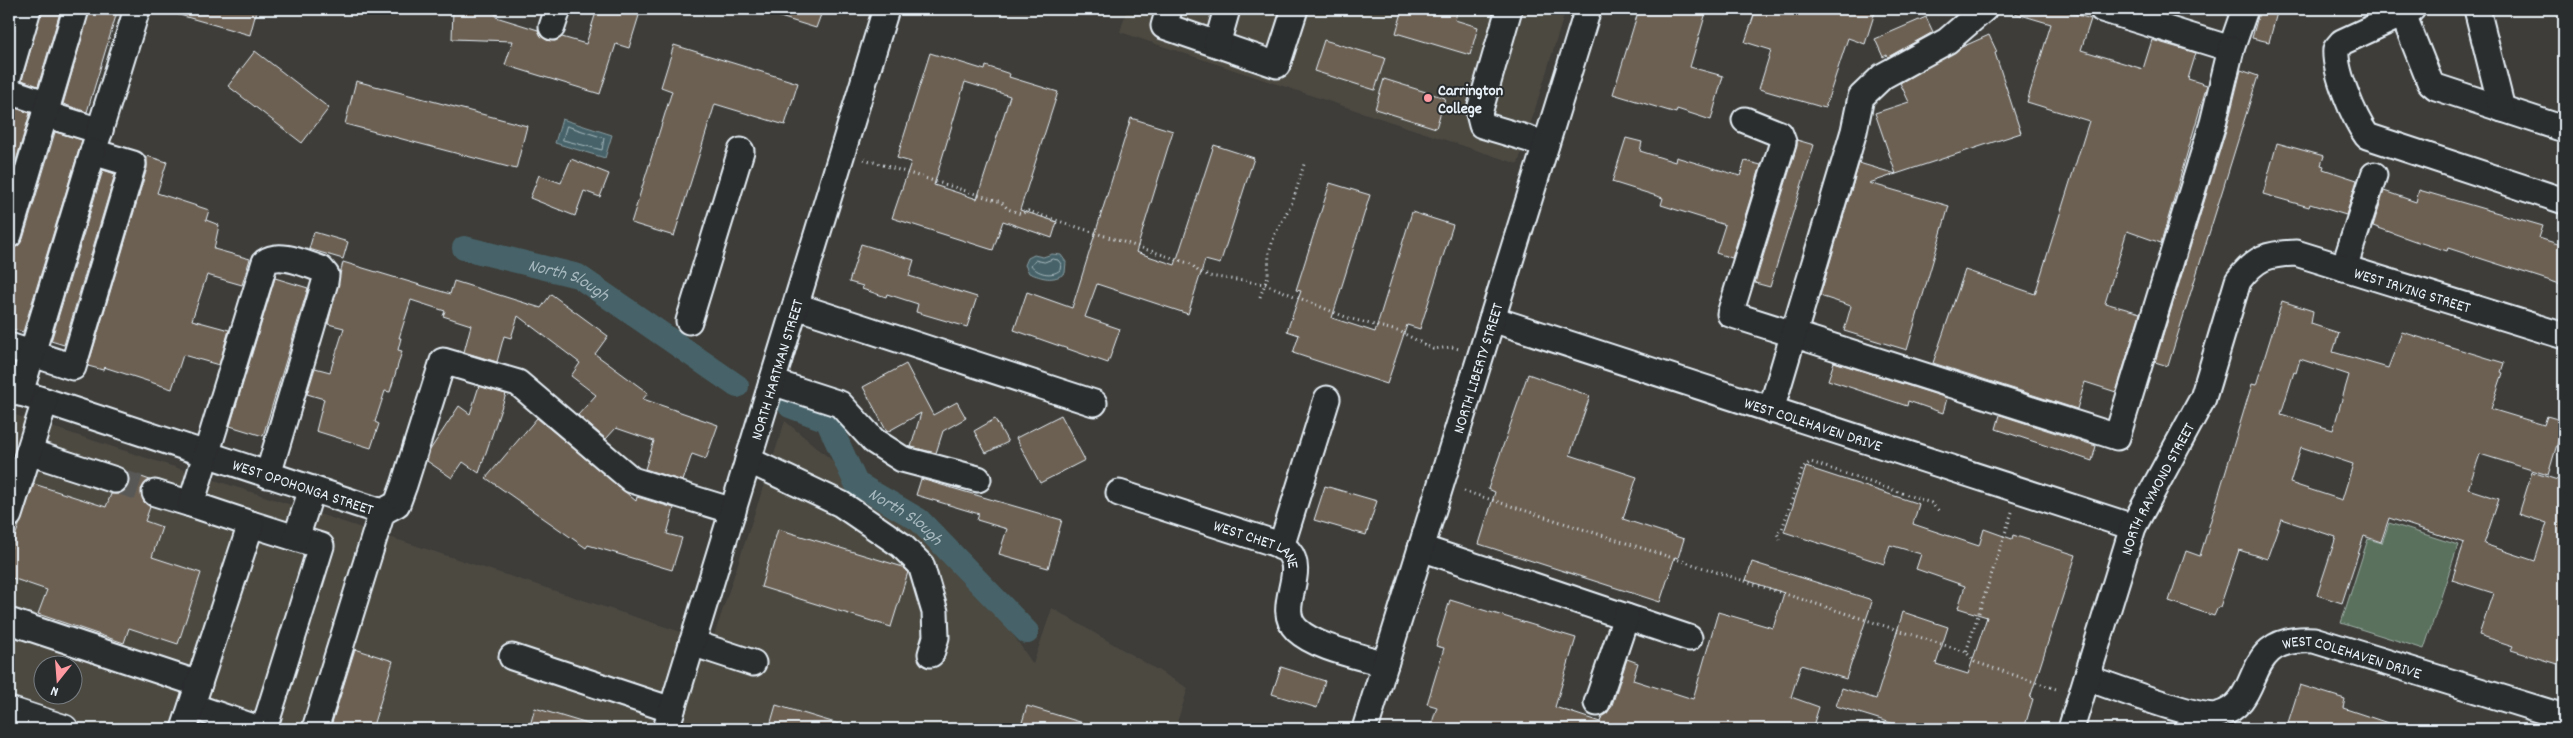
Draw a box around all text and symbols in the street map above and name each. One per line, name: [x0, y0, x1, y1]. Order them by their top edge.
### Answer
place label: Carrington College: [1438, 80, 1503, 121]
marker: Carrington College: [1422, 92, 1434, 104]
water label: North Slough: [525, 254, 614, 309]
street label: WEST IRVING STREET: [2351, 263, 2474, 321]
street label: NORTH HARTMAN STREET: [746, 296, 811, 443]
street label: NORTH LIBERTY STREET: [1448, 300, 1510, 437]
street label: WEST COLEHAVEN DRIVE: [1741, 393, 1885, 459]
street label: NORTH RAYMOND STREET: [2116, 419, 2202, 558]
street label: WEST OPOHONGA STREET: [229, 454, 377, 523]
water label: North Slough: [863, 483, 948, 553]
street label: WEST CHET LANE: [1210, 515, 1304, 571]
street label: WEST COLEHAVEN DRIVE: [2280, 631, 2424, 687]
north arrow: [32, 656, 82, 706]
text: N: [48, 680, 61, 701]

